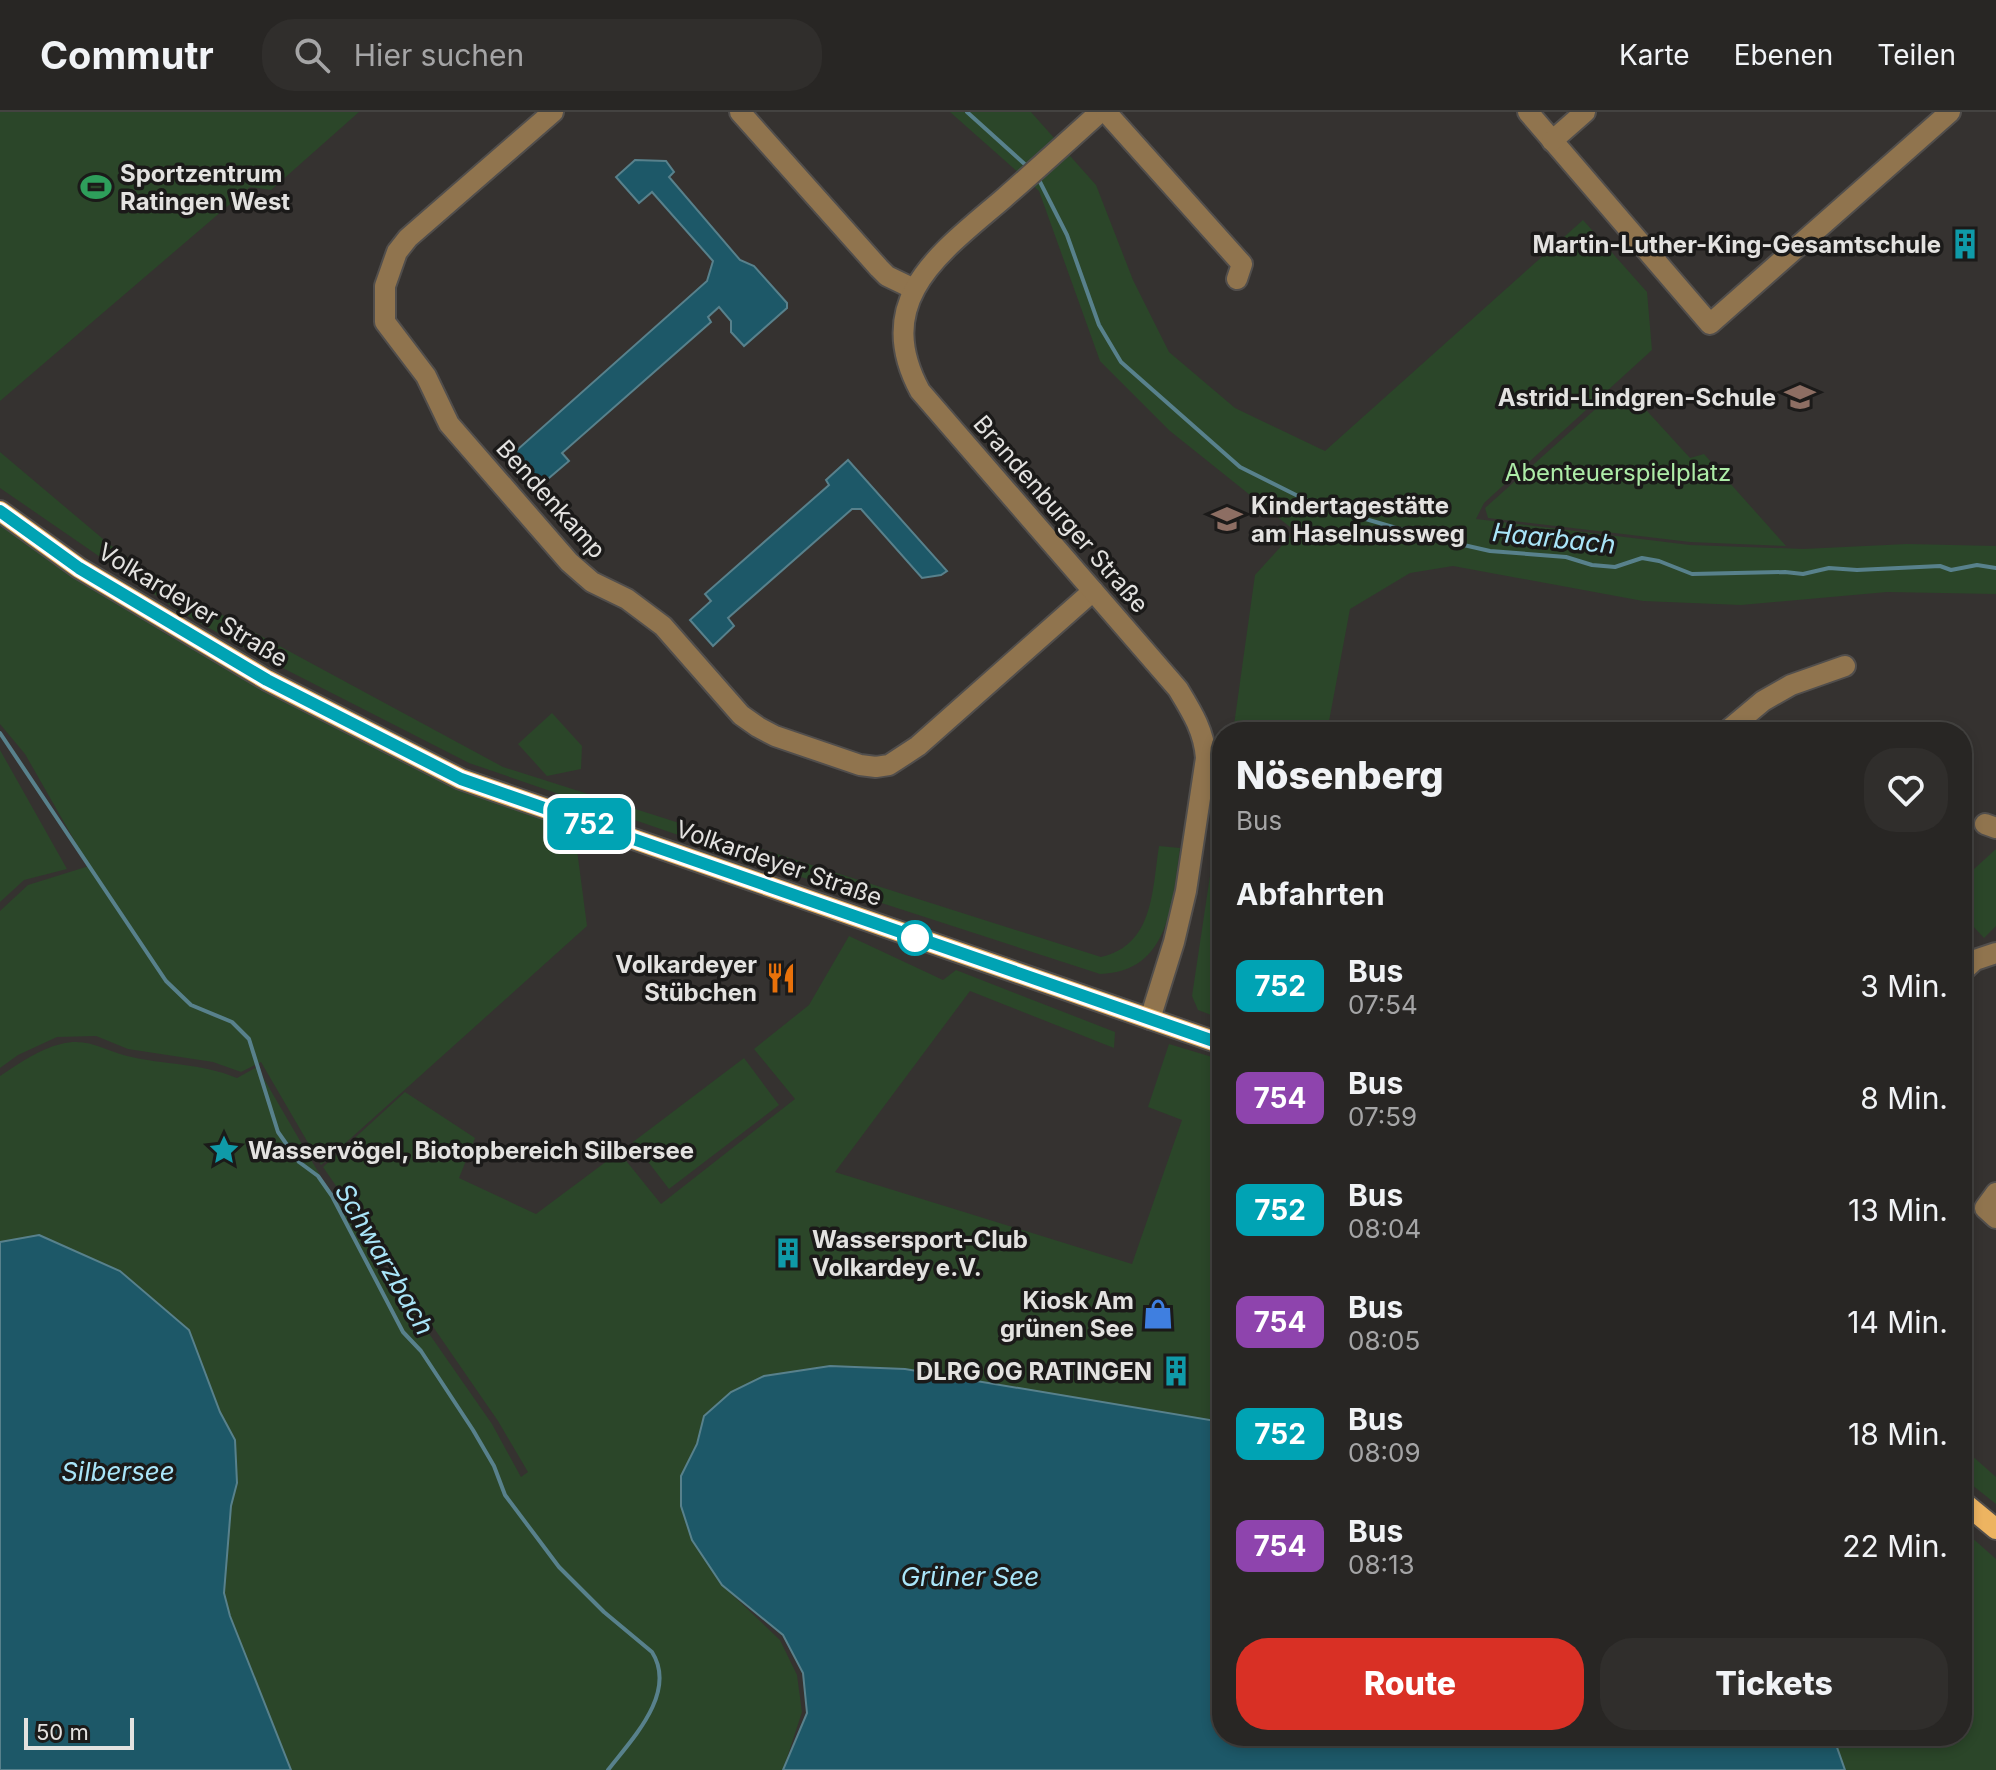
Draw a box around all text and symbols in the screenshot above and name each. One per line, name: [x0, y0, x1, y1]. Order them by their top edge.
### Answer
search box: [262, 19, 822, 91]
text: Commutr: [40, 32, 214, 78]
icon: search: [290, 33, 334, 77]
text: Hier suchen: [354, 37, 524, 73]
text: Karte: [1619, 38, 1690, 72]
text: Ebenen: [1734, 38, 1833, 72]
text: Teilen: [1877, 38, 1956, 72]
place label: Sportzentrum Ratingen West: [120, 159, 290, 216]
sports icon: Sportzentrum Ratingen West: [79, 170, 113, 204]
building icon: Martin-Luther-King-Gesamtschule: [1948, 227, 1982, 261]
place label: Martin-Luther-King-Gesamtschule: [1533, 230, 1941, 259]
school or university icon: Astrid-Lindgren-Schule: [1783, 380, 1817, 414]
place label: Astrid-Lindgren-Schule: [1498, 383, 1776, 412]
street label: Brandenburger Straße: [967, 409, 1155, 619]
street label: Bendenkamp: [490, 434, 612, 564]
park label: Abenteuerspielplatz: [1505, 458, 1731, 487]
place label: Kindertagestätte am Haselnussweg: [1251, 491, 1465, 548]
school or university icon: Kindertagestätte am Haselnussweg: [1210, 502, 1244, 536]
water label: Haarbach: [1491, 516, 1617, 560]
street label: Volkardeyer Straße: [93, 537, 293, 673]
button: heart: [1864, 748, 1948, 832]
text: Nösenberg: [1236, 752, 1444, 798]
line badge: 752: [543, 798, 635, 850]
text: Bus: [1236, 805, 1282, 836]
text: 752: [563, 807, 615, 841]
street label: Volkardeyer Straße: [672, 814, 886, 912]
text: Abfahrten: [1236, 876, 1385, 912]
unlabelled marker: [898, 921, 932, 955]
place label: Volkardeyer Stübchen: [615, 950, 757, 1007]
text: Bus: [1348, 953, 1403, 989]
restaurant icon: Volkardeyer Stübchen: [764, 961, 798, 995]
text: 3 Min.: [1860, 968, 1948, 1004]
text: 752: [1254, 969, 1306, 1003]
text: 07:54: [1348, 989, 1418, 1020]
text: Bus: [1348, 1065, 1403, 1101]
text: 8 Min.: [1860, 1080, 1948, 1116]
text: 754: [1254, 1081, 1306, 1115]
text: 07:59: [1348, 1101, 1417, 1132]
place icon: Wasservögel, Biotopbereich Silbersee: [207, 1133, 241, 1167]
place label: Wasservögel, Biotopbereich Silbersee: [248, 1136, 694, 1165]
text: Bus: [1348, 1177, 1403, 1213]
water label: Schwarzbach: [329, 1178, 441, 1340]
text: 13 Min.: [1848, 1192, 1948, 1228]
text: 752: [1254, 1193, 1306, 1227]
text: 08:04: [1348, 1213, 1421, 1244]
place label: Wassersport-Club Volkardey e.V.: [812, 1225, 1028, 1282]
building icon: Wassersport-Club Volkardey e.V.: [771, 1236, 805, 1270]
place label: Kiosk Am grünen See: [1000, 1286, 1134, 1343]
text: Bus: [1348, 1289, 1403, 1325]
shop icon: Kiosk Am grünen See: [1141, 1297, 1175, 1331]
text: 14 Min.: [1847, 1304, 1948, 1340]
text: 754: [1254, 1305, 1306, 1339]
text: 08:05: [1348, 1325, 1420, 1356]
building icon: DLRG OG RATINGEN: [1159, 1354, 1193, 1388]
place label: DLRG OG RATINGEN: [916, 1357, 1152, 1386]
text: Bus: [1348, 1401, 1403, 1437]
text: 18 Min.: [1848, 1416, 1948, 1452]
text: 752: [1254, 1417, 1306, 1451]
text: 08:09: [1348, 1437, 1421, 1468]
water label: Silbersee: [61, 1456, 175, 1487]
text: Bus: [1348, 1513, 1403, 1549]
text: 22 Min.: [1842, 1528, 1948, 1564]
text: 754: [1254, 1529, 1306, 1563]
text: 08:13: [1348, 1549, 1415, 1580]
water label: Grüner See: [901, 1561, 1039, 1592]
button: Route: [1236, 1638, 1584, 1730]
button: Tickets: [1600, 1638, 1948, 1730]
scale bar: [24, 1714, 134, 1750]
text: 50 m: [36, 1719, 89, 1745]

